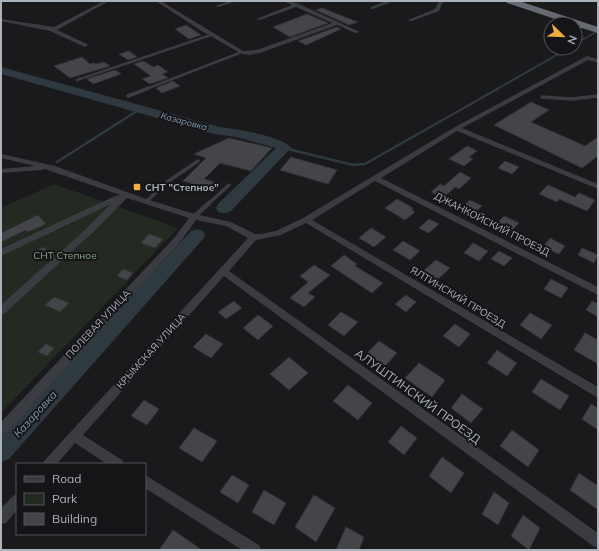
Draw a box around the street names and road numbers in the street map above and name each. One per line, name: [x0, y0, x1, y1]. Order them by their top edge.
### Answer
street label: ДЖАНКОЙСКИЙ ПРОЕЗД: [432, 189, 552, 259]
street label: ЯЛТИНСКИЙ ПРОЕЗД: [408, 263, 508, 331]
street label: ПОЛЕВАЯ УЛИЦА: [63, 286, 134, 361]
street label: КРЫМСКАЯ УЛИЦА: [114, 310, 189, 392]
street label: АЛУШТИНСКИЙ ПРОЕЗД: [352, 345, 484, 447]

